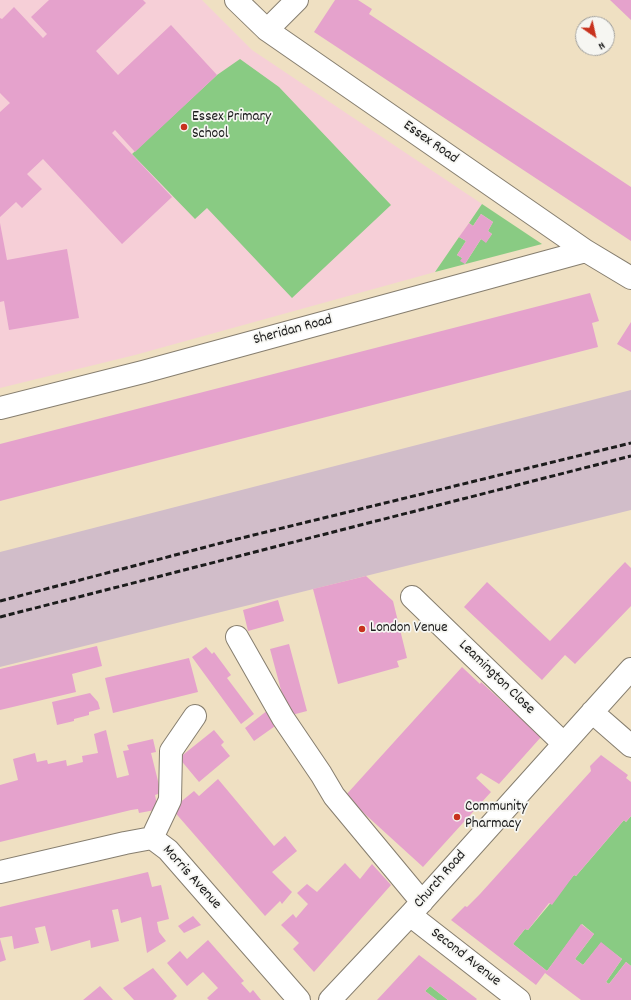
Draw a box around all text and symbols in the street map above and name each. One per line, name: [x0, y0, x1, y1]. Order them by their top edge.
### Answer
north arrow: [575, 16, 615, 56]
text: N: [594, 37, 608, 53]
place label: Essex Primary School: [192, 109, 271, 144]
street label: Essex Road: [399, 118, 461, 168]
marker: Essex Primary School: [179, 122, 189, 132]
street label: Sheridan Road: [252, 312, 334, 350]
place label: London Venue: [370, 620, 448, 638]
marker: London Venue: [357, 624, 367, 634]
street label: Leamington Close: [454, 637, 538, 719]
place label: Community Pharmacy: [465, 799, 527, 834]
marker: Community Pharmacy: [452, 812, 462, 822]
street label: Morris Avenue: [158, 842, 224, 914]
street label: Church Road: [411, 847, 471, 913]
street label: Second Avenue: [426, 925, 504, 991]

